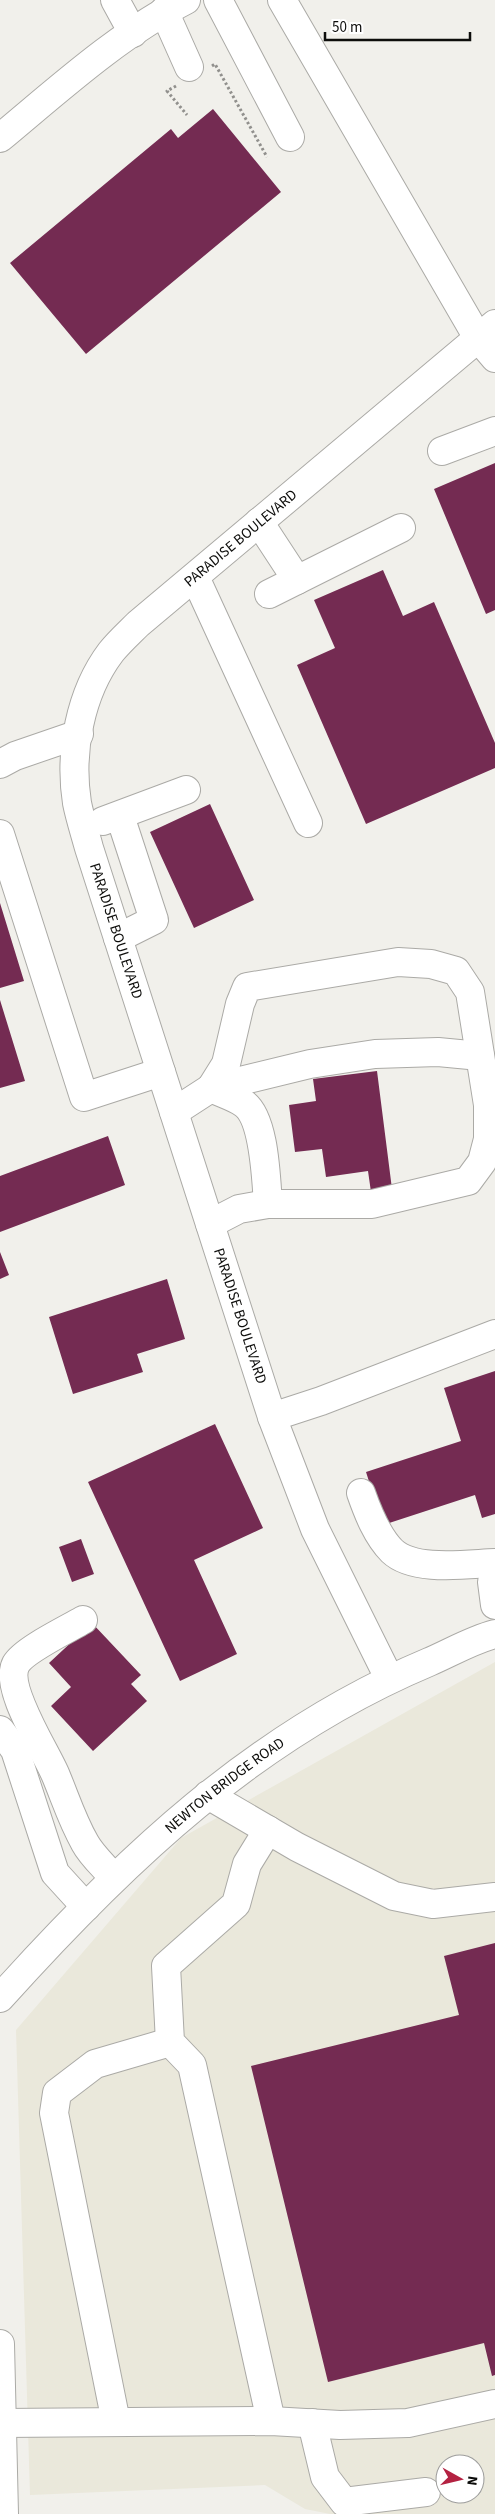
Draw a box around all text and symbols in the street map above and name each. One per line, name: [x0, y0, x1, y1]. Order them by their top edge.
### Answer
scale bar: [325, 10, 470, 42]
text: 50 m: [332, 17, 362, 38]
street label: PARADISE BOULEVARD: [179, 484, 301, 592]
street label: PARADISE BOULEVARD: [84, 860, 148, 1002]
street label: PARADISE BOULEVARD: [208, 1245, 272, 1387]
street label: NEWTON BRIDGE ROAD: [160, 1732, 289, 1838]
north arrow: [435, 2454, 485, 2504]
text: N: [461, 2475, 482, 2487]

